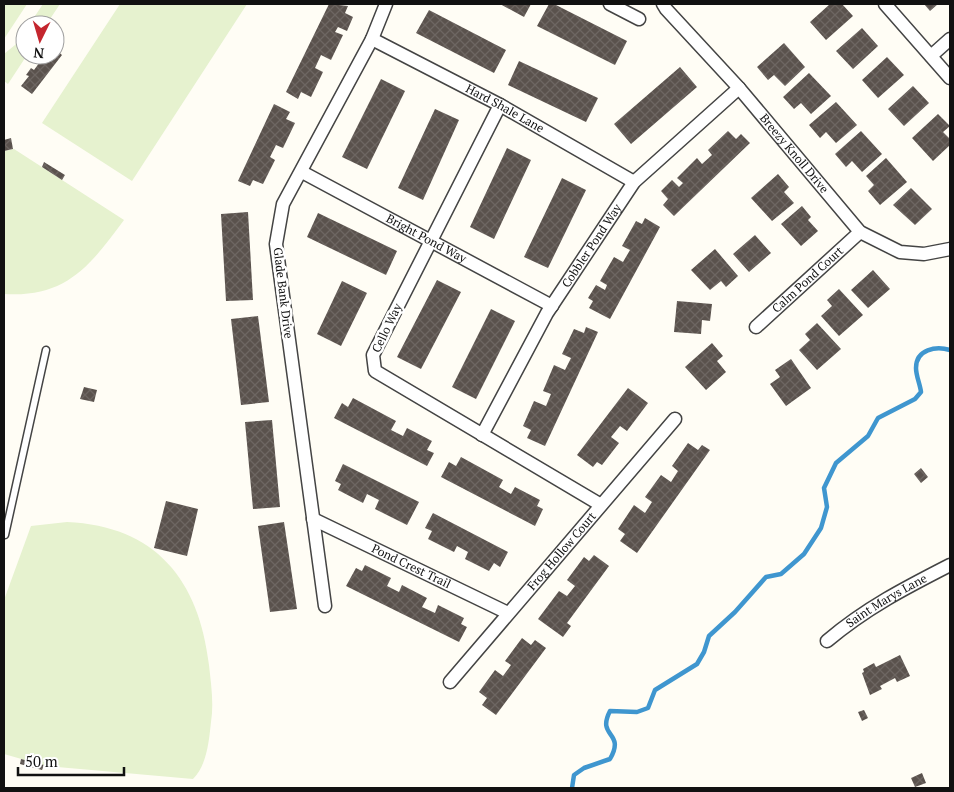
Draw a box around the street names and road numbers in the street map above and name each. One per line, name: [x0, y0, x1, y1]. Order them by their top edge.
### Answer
street label: Hard Shale Lane: [463, 81, 547, 136]
street label: Breezy Knoll Drive: [757, 110, 832, 196]
street label: Cobbler Pond Way: [558, 200, 625, 290]
street label: Bright Pond Way: [384, 211, 470, 266]
street label: Calm Pond Court: [769, 243, 846, 316]
street label: Glade Bank Drive: [270, 246, 297, 339]
street label: Cello Way: [368, 300, 405, 355]
street label: Frog Hollow Court: [524, 509, 599, 593]
street label: Pond Crest Trail: [369, 540, 454, 592]
street label: Saint Marys Lane: [843, 570, 929, 630]

